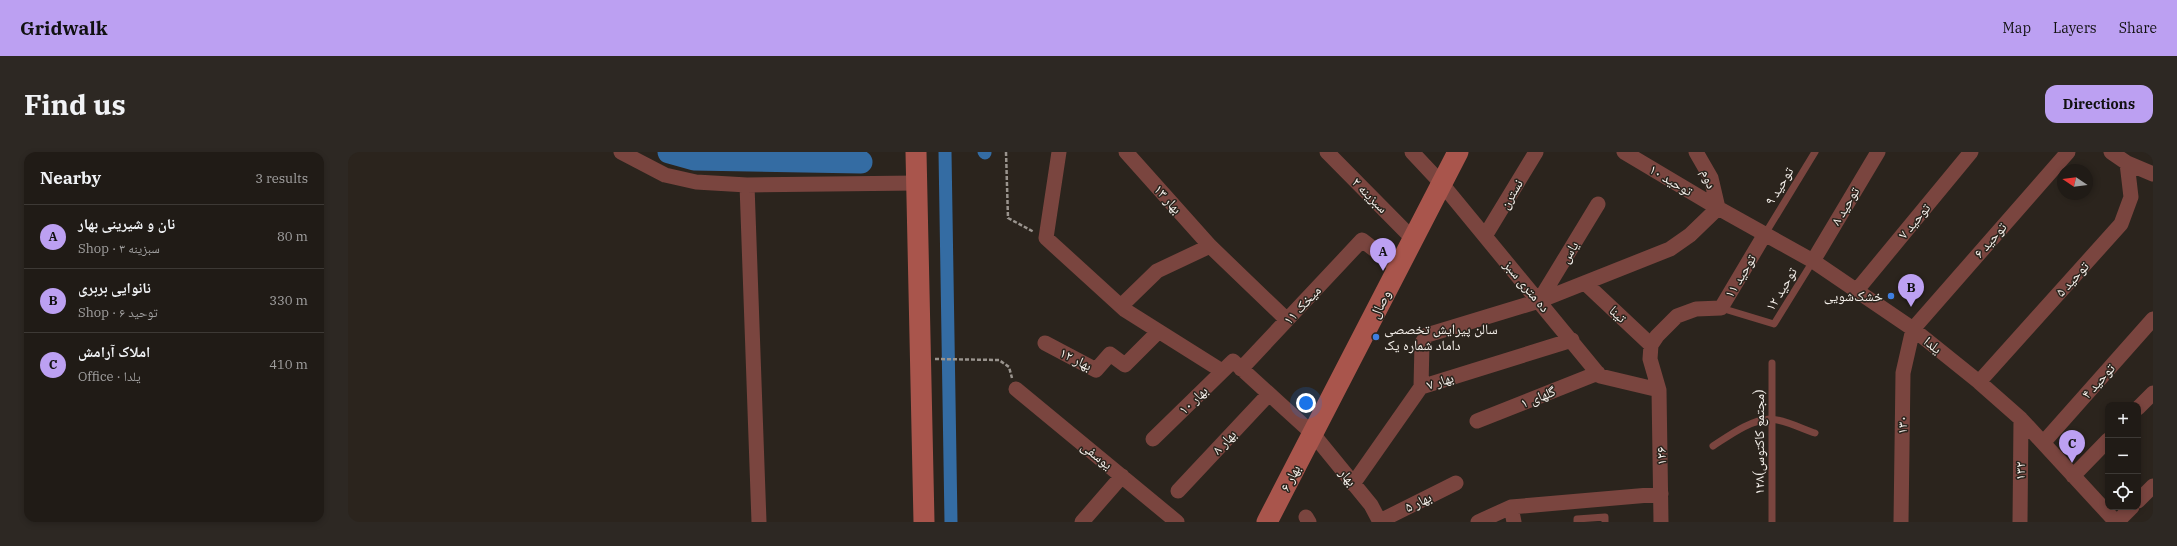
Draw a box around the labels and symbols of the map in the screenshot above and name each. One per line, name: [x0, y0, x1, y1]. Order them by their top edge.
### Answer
street label: توحید ۱۰: [1646, 160, 1696, 200]
street label: توحید ۹: [1761, 163, 1797, 208]
north arrow: [2057, 164, 2093, 200]
street label: دوم: [1696, 167, 1721, 192]
street label: سبزینه ۲: [1348, 173, 1392, 217]
street label: نسترن: [1495, 176, 1527, 212]
street label: بهار ۱۳: [1150, 180, 1186, 218]
street label: توحید ۸: [1827, 183, 1863, 228]
street label: توحید ۷: [1894, 199, 1934, 243]
street label: توحید ۶: [1970, 218, 2011, 262]
pin: A: [1370, 238, 1396, 271]
street label: یاس: [1555, 238, 1583, 266]
street label: توحید ۱۱: [1720, 251, 1760, 301]
street label: ده متری سبز: [1499, 255, 1554, 316]
street label: توحید ۵: [2051, 257, 2093, 300]
street label: توحید ۱۲: [1761, 264, 1801, 314]
pin: B: [1898, 274, 1924, 307]
street label: میخک ۱۱: [1279, 282, 1325, 328]
street label: وصال: [1365, 287, 1395, 321]
place label: خشک‌شویی: [1824, 287, 1883, 305]
marker: خشک‌شویی: [1886, 291, 1896, 301]
street label: تینا: [1605, 301, 1631, 327]
place label: سالن پیرایش تخصصی داماد شماره یک: [1384, 320, 1498, 354]
marker: سالن پیرایش تخصصی داماد شماره یک: [1371, 332, 1381, 342]
street label: یلدا: [1920, 332, 1946, 358]
street label: بهار ۱۲: [1057, 343, 1095, 375]
street label: توحید ۴: [2077, 359, 2119, 402]
street label: بهار ۷: [1424, 368, 1456, 394]
street label: بهار ۱۰: [1175, 382, 1212, 418]
street label: گلهای ۱: [1518, 382, 1558, 412]
street label: ۱۲۸(مجتمع کاکتوس): [1750, 389, 1769, 495]
your location: [1296, 393, 1316, 413]
street label: ۱۳۰: [1893, 415, 1911, 435]
street label: بهار ۸: [1208, 426, 1240, 458]
pin: C: [2059, 430, 2085, 463]
street label: یوسفی: [1077, 437, 1117, 473]
street label: ۱۲۶: [1652, 446, 1670, 466]
street label: بهار ۶: [1276, 461, 1304, 494]
street label: ۱۳۲: [2011, 461, 2029, 481]
street label: بهار: [1335, 464, 1361, 490]
street label: بهار ۵: [1402, 488, 1435, 516]

